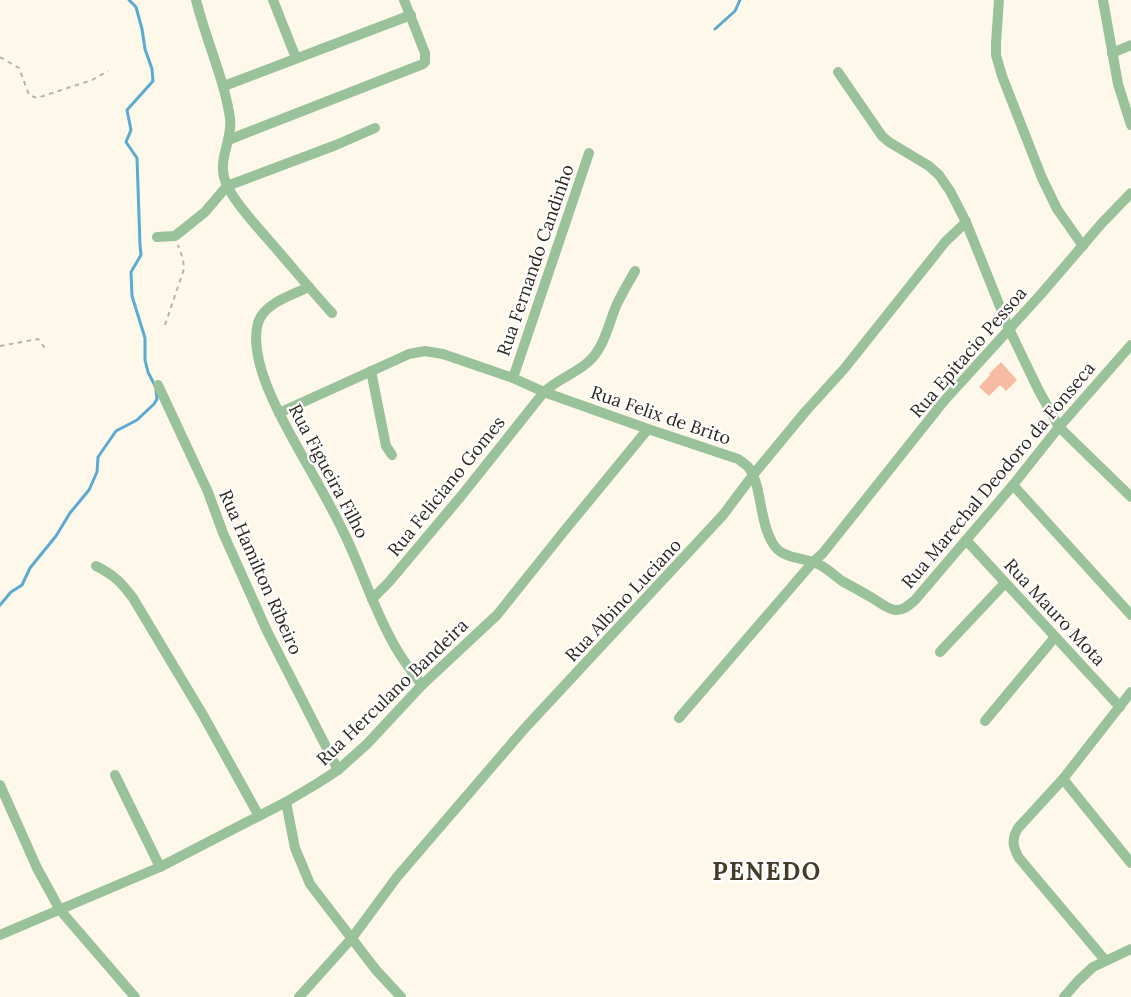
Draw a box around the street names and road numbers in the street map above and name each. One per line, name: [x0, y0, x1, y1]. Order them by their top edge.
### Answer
street label: Rua Fernando Candinho: [491, 161, 579, 359]
street label: Rua Epitacio Pessoa: [905, 282, 1031, 422]
street label: Rua Marechal Deodoro da Fonseca: [896, 357, 1100, 593]
street label: Rua Felix de Brito: [588, 380, 734, 450]
street label: Rua Figueira Filho: [284, 400, 374, 542]
street label: Rua Feliciano Gomes: [382, 411, 510, 561]
street label: Rua Hamilton Ribeiro: [214, 486, 308, 658]
street label: Rua Albino Luciano: [560, 533, 686, 667]
street label: Rua Mauro Mota: [999, 553, 1111, 671]
street label: Rua Herculano Bandeira: [311, 614, 473, 770]

